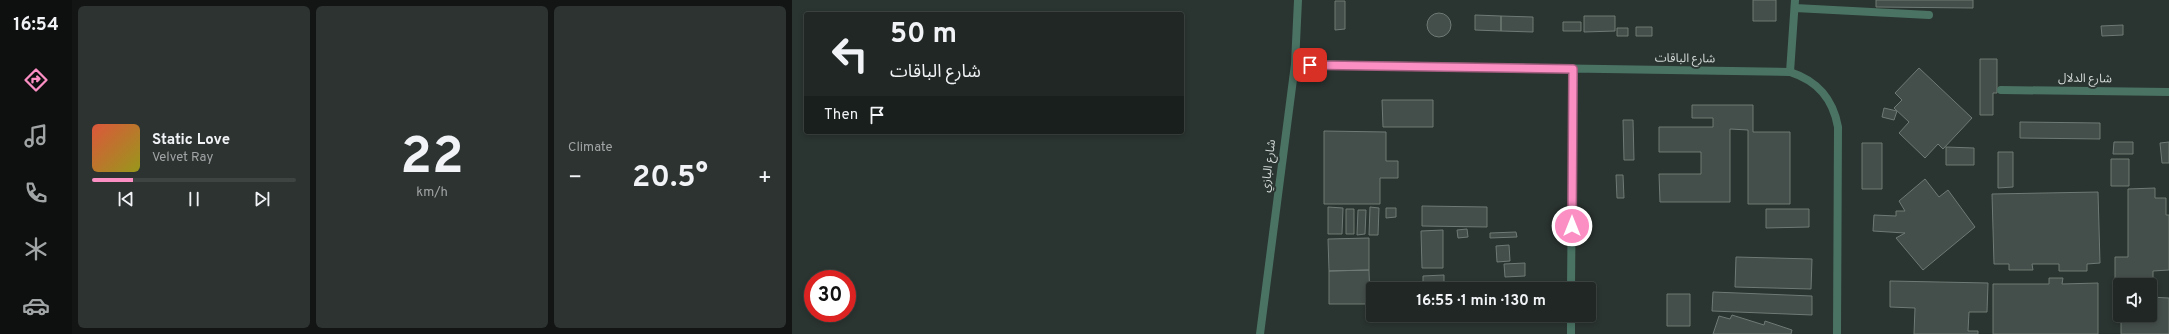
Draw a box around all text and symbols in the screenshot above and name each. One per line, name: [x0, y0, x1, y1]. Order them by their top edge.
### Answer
text: 16:54: [13, 14, 59, 37]
text: 50 m: [890, 17, 957, 53]
icon: left: [824, 28, 876, 80]
pin: [1293, 48, 1327, 82]
street label: شارع الباقات: [1655, 50, 1715, 68]
icon: arrive: [1299, 54, 1321, 76]
text: شارع الباقات: [890, 61, 981, 84]
icon: directions: [22, 66, 50, 94]
street label: شارع الدلال: [2058, 71, 2112, 87]
icon: arrive: [866, 104, 888, 126]
text: Then: [824, 106, 858, 125]
icon: music: [22, 122, 50, 150]
text: 22: [400, 126, 464, 192]
text: Static Love: [152, 131, 230, 150]
street label: شارع البازي: [1258, 139, 1281, 194]
text: Climate: [568, 140, 613, 156]
text: Velvet Ray: [152, 150, 213, 166]
text: 20.5°: [632, 160, 708, 197]
text: −: [568, 165, 582, 192]
text: +: [758, 165, 772, 192]
icon: phone: [22, 179, 50, 207]
text: km/h: [416, 185, 448, 201]
icon: previous: [115, 188, 137, 210]
icon: pause: [183, 188, 205, 210]
icon: next: [251, 188, 273, 210]
position arrow: [1551, 205, 1593, 247]
icon: climate: [22, 235, 50, 263]
speed limit sign: 30: [804, 270, 856, 322]
map controls: [2113, 278, 2157, 322]
button: sound: [2113, 278, 2157, 322]
icon: car: [22, 292, 50, 320]
text: 16:55 · 1 min · 130 m: [1416, 292, 1546, 311]

